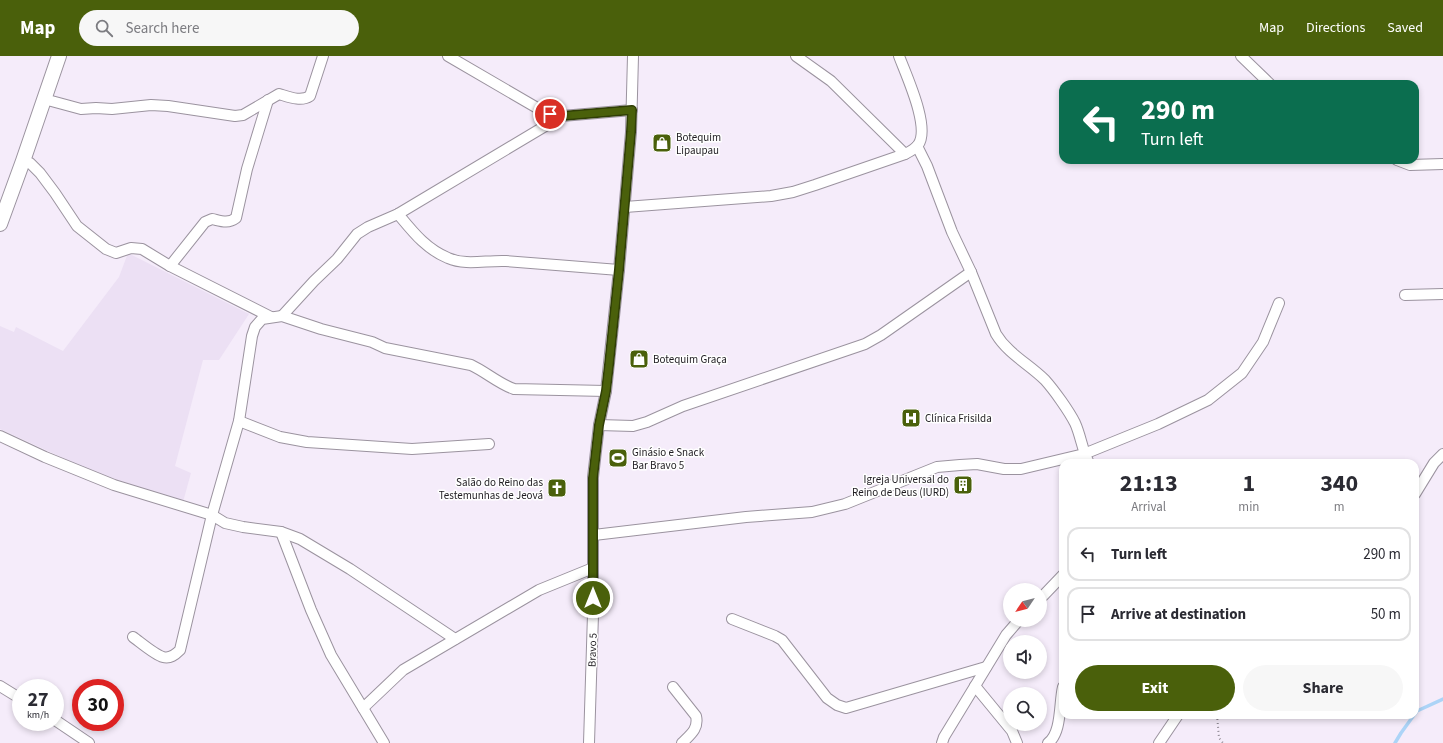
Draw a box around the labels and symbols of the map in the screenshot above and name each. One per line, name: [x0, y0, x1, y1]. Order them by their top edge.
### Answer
pin: [533, 97, 567, 131]
place label: Botequim Lipaupau: [676, 130, 721, 158]
shop icon: Botequim Lipaupau: [651, 132, 673, 154]
shop icon: Botequim Graça: [628, 348, 650, 370]
place label: Botequim Graça: [653, 352, 727, 367]
hospital icon: Clínica Frisilda: [900, 407, 922, 429]
place label: Clínica Frisilda: [925, 411, 992, 426]
place label: Ginásio e Snack Bar Bravo 5: [632, 445, 705, 473]
sports icon: Ginásio e Snack Bar Bravo 5: [607, 447, 629, 469]
place label: Igreja Universal do Reino de Deus (IURD): [852, 472, 949, 500]
building icon: Igreja Universal do Reino de Deus (IURD): [952, 474, 974, 496]
place label: Salão do Reino das Testemunhas de Jeová: [439, 475, 543, 503]
church icon: Salão do Reino das Testemunhas de Jeová: [546, 477, 568, 499]
position arrow: [572, 577, 614, 619]
north arrow: [1003, 583, 1047, 627]
street label: Bravo 5: [584, 633, 601, 667]
speed limit sign: 30: [72, 679, 124, 731]

